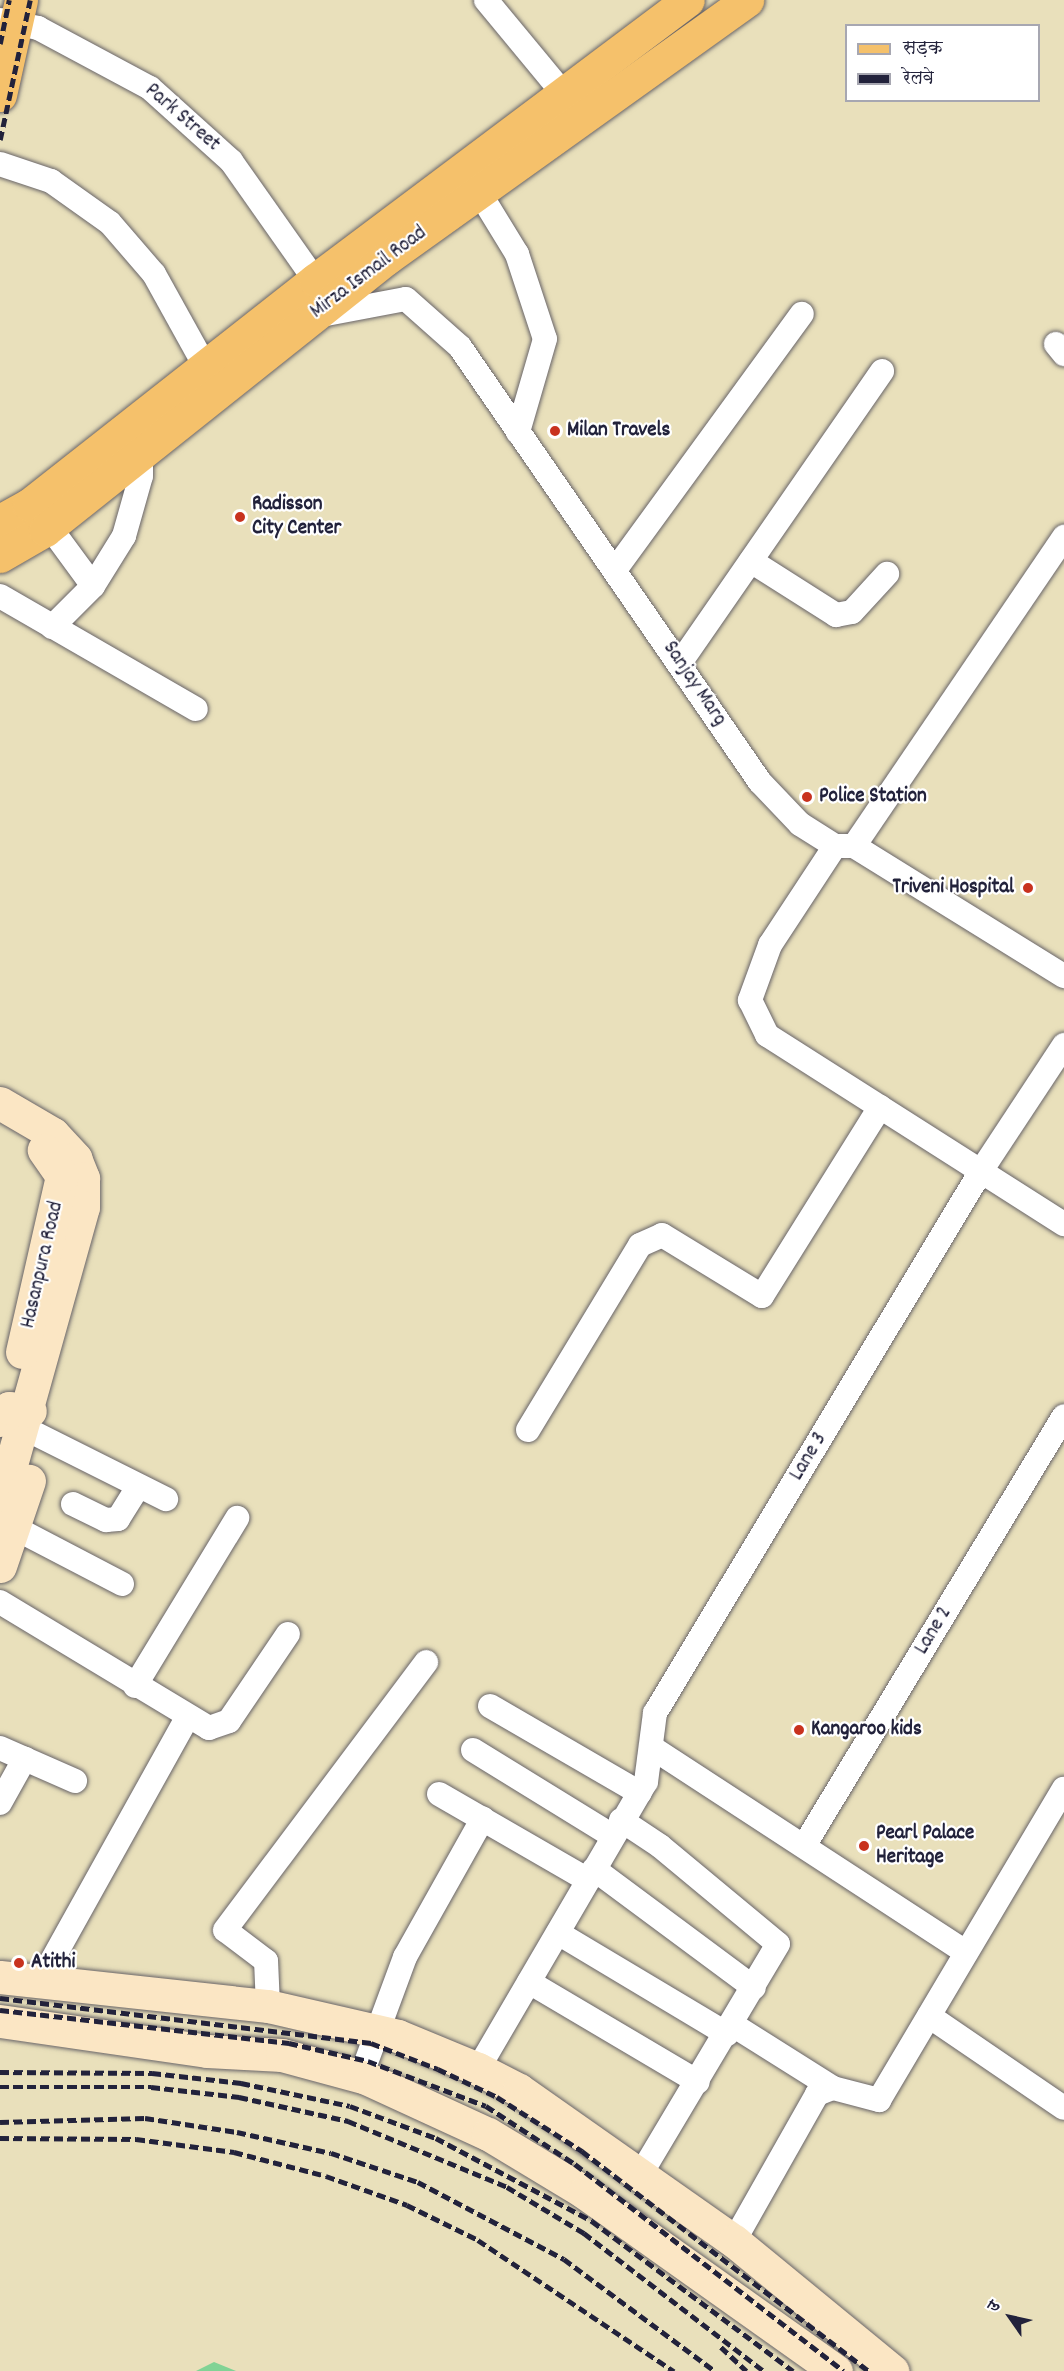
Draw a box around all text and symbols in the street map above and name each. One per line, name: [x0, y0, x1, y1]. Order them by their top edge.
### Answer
legend: [845, 24, 1040, 102]
text: सड़क: [903, 37, 943, 62]
text: रेलवे: [903, 67, 934, 92]
street label: Park Street: [139, 78, 225, 158]
street label: Mirza Ismail Road: [306, 221, 432, 325]
place label: Milan Travels: [567, 418, 670, 444]
marker: Milan Travels: [548, 424, 562, 438]
place label: Radisson City Center: [252, 492, 341, 542]
marker: Radisson City Center: [233, 510, 247, 524]
street label: Sanjay Marg: [657, 637, 731, 731]
place label: Police Station: [819, 784, 927, 810]
marker: Police Station: [800, 790, 814, 804]
place label: Triveni Hospital: [893, 875, 1014, 901]
marker: Triveni Hospital: [1019, 879, 1037, 897]
street label: Hasanpura Road: [16, 1199, 70, 1331]
street label: Lane 3: [785, 1428, 833, 1486]
street label: Lane 2: [910, 1602, 958, 1660]
place label: Kangaroo kids: [811, 1717, 922, 1743]
marker: Kangaroo kids: [792, 1723, 806, 1737]
place label: Pearl Palace Heritage: [876, 1821, 974, 1871]
marker: Pearl Palace Heritage: [857, 1839, 871, 1853]
place label: Atithi: [31, 1950, 75, 1976]
marker: Atithi: [12, 1956, 26, 1970]
north arrow: [980, 2287, 1040, 2347]
text: उ: [983, 2296, 1007, 2317]

